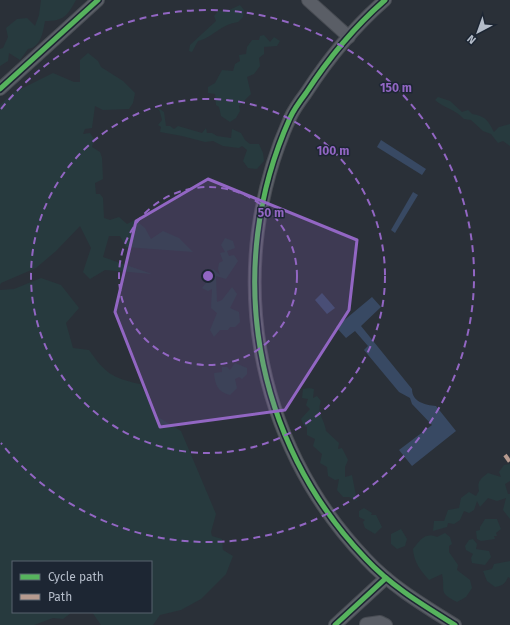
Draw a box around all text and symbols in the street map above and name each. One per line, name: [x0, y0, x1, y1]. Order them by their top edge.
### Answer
north arrow: [458, 12, 498, 52]
text: N: [465, 32, 479, 46]
text: 150 m: [380, 81, 412, 95]
text: 100 m: [317, 144, 349, 158]
text: 50 m: [258, 206, 284, 220]
centre of rings: [201, 269, 215, 283]
legend: [12, 561, 152, 613]
text: Cycle path: [48, 570, 104, 584]
text: Path: [48, 590, 72, 604]

